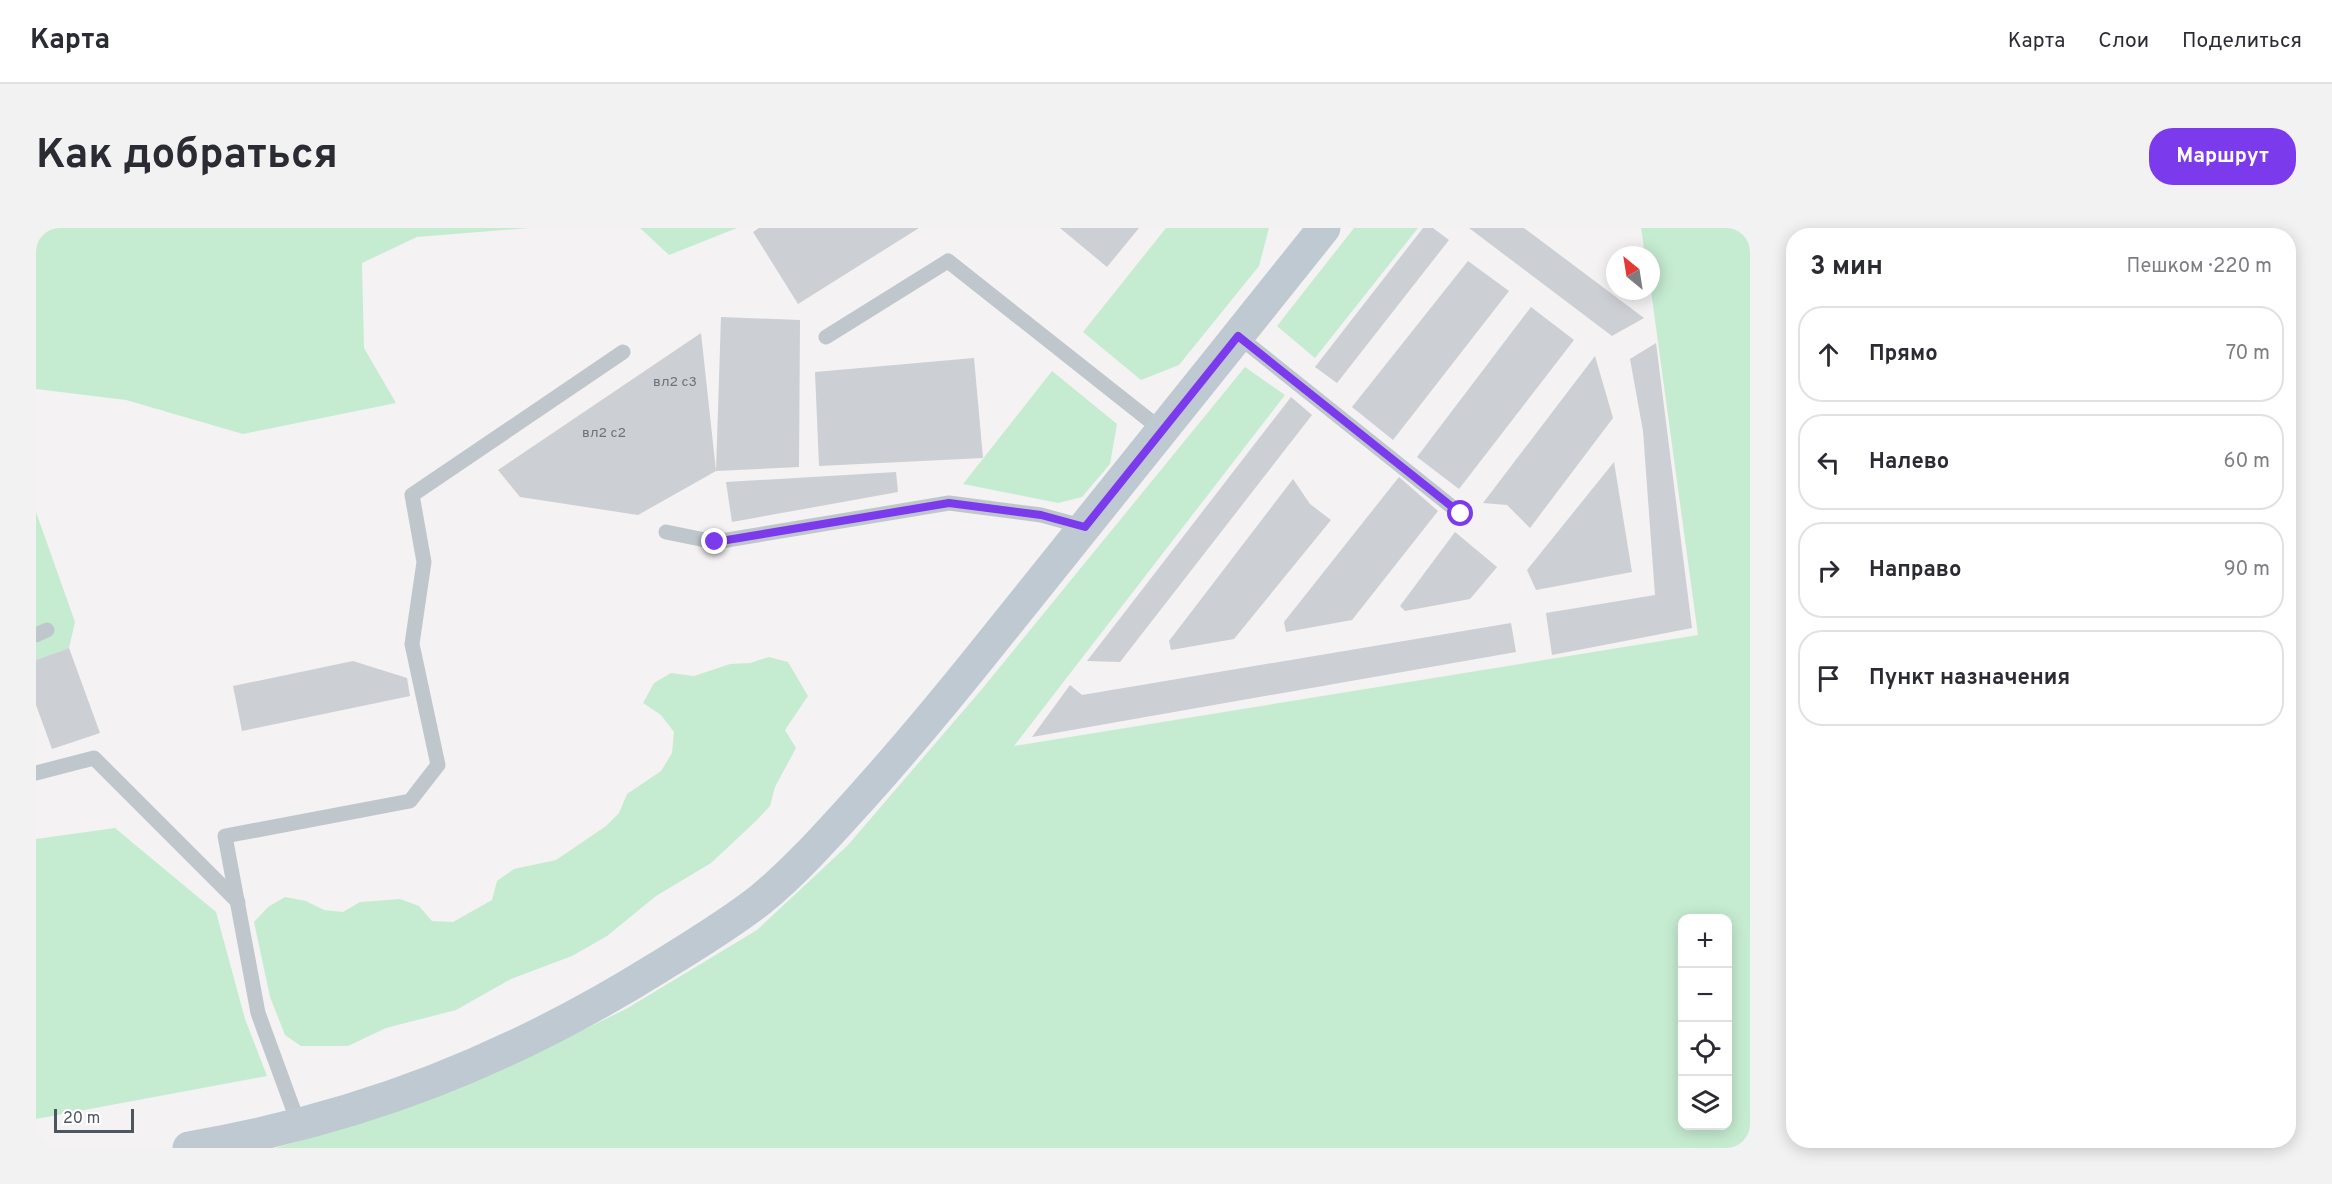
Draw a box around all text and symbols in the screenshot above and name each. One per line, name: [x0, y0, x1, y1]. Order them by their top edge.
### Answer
text: Карта: [30, 23, 110, 59]
text: Карта: [2008, 28, 2065, 55]
text: Слои: [2098, 28, 2149, 55]
text: Поделиться: [2182, 28, 2302, 55]
button: Маршрут: [2149, 128, 2296, 185]
text: Как добраться: [36, 130, 338, 183]
north arrow: [1606, 246, 1660, 300]
text: 3 мин: [1810, 251, 1883, 284]
text: Пешком · 220 m: [2127, 254, 2272, 280]
icon: ahead: [1812, 338, 1845, 371]
text: Прямо: [1869, 341, 1938, 368]
text: 70 m: [2226, 341, 2270, 367]
house number: вл2 с3: [653, 374, 697, 391]
house number: вл2 с2: [582, 425, 626, 442]
icon: left: [1812, 446, 1845, 479]
text: Налево: [1869, 449, 1949, 476]
text: 60 m: [2224, 449, 2270, 475]
route start: [1447, 500, 1473, 526]
route end: [701, 528, 727, 554]
icon: right: [1812, 554, 1845, 587]
text: Направо: [1869, 557, 1961, 584]
text: 90 m: [2224, 557, 2270, 583]
icon: arrive: [1812, 662, 1845, 695]
text: Пункт назначения: [1869, 665, 2070, 692]
map controls: [1678, 914, 1732, 1130]
button: +: [1678, 914, 1732, 968]
button: −: [1678, 968, 1732, 1022]
button: locate: [1678, 1022, 1732, 1076]
button: layers: [1678, 1076, 1732, 1130]
scale bar: [54, 1106, 134, 1134]
text: 20 m: [63, 1109, 100, 1129]

